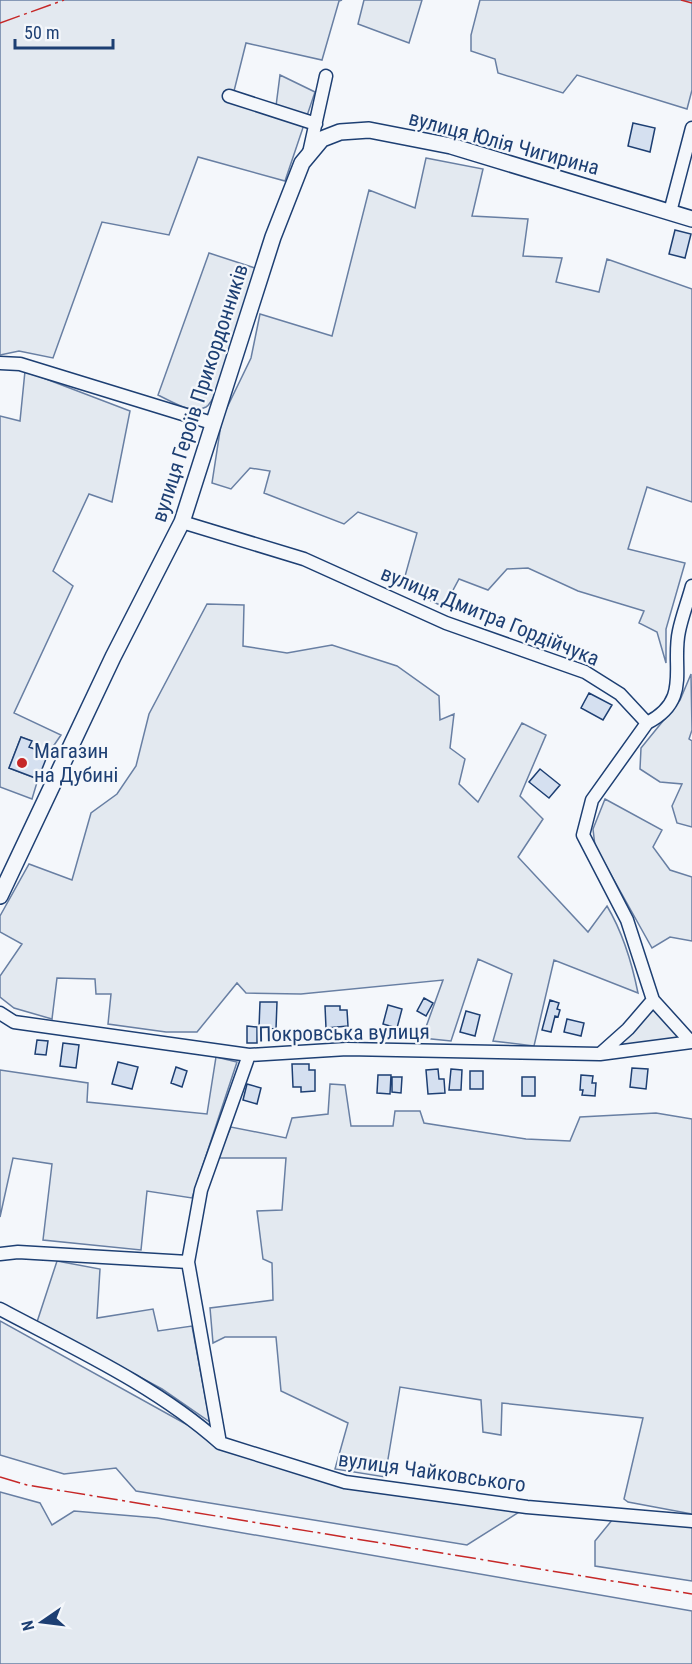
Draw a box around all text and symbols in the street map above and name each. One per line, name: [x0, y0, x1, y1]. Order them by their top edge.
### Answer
scale bar: [15, 12, 112, 50]
text: 50 m: [24, 22, 59, 43]
street label: вулиця Юлія Чигирина: [406, 106, 602, 180]
street label: вулиця Героїв Прикордонників: [147, 261, 253, 525]
street label: вулиця Дмитра Гордійчука: [377, 561, 603, 671]
place label: Магазин на Дубині: [34, 739, 118, 787]
marker: Магазин на Дубині: [15, 756, 29, 770]
street label: Покровська вулиця: [258, 1020, 430, 1046]
street label: вулиця Чайковського: [337, 1447, 527, 1497]
north arrow: [12, 1592, 72, 1652]
text: N: [18, 1618, 38, 1633]

